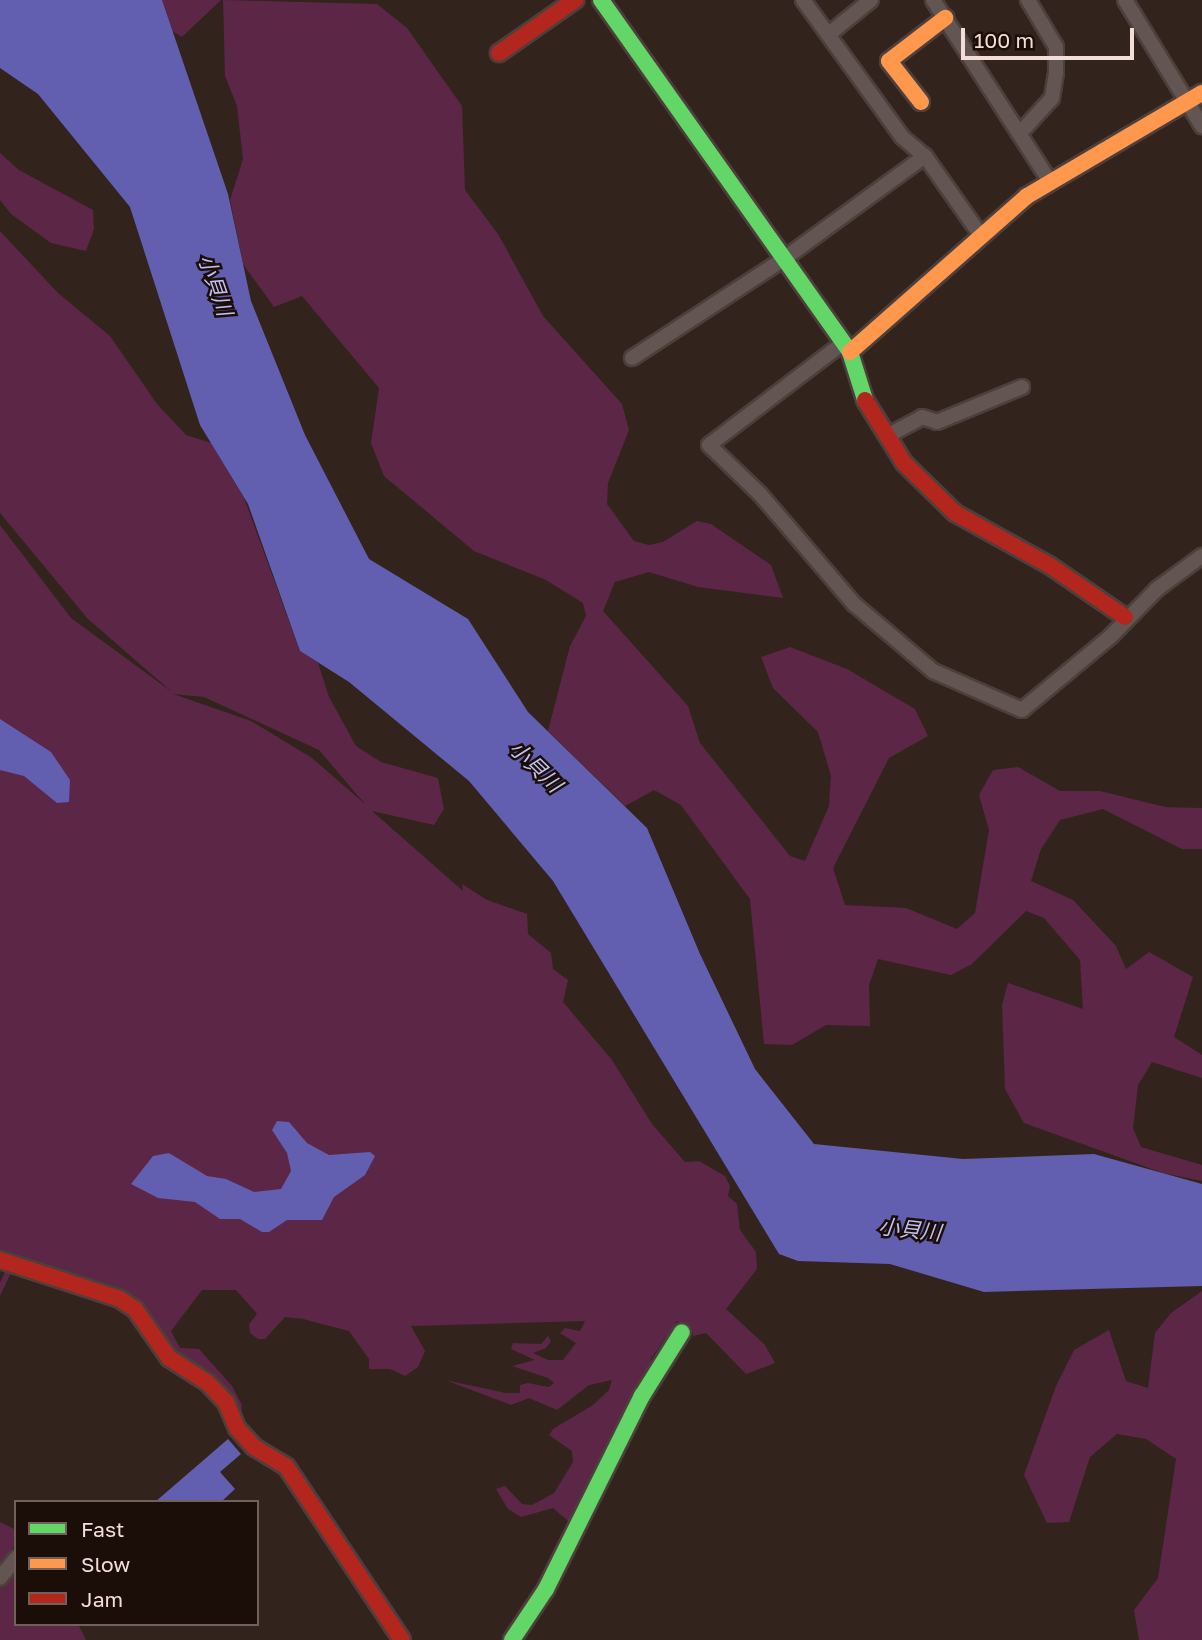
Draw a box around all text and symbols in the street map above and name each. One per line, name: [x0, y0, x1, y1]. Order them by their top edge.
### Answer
scale bar: [964, 14, 1137, 58]
text: 100 m: [974, 27, 1034, 53]
water label: 小貝川: [194, 251, 238, 319]
water label: 小貝川: [505, 735, 567, 797]
water label: 小貝川: [877, 1213, 943, 1245]
legend: [14, 1500, 259, 1626]
text: Fast: [81, 1516, 124, 1542]
text: Slow: [81, 1551, 130, 1577]
text: Jam: [81, 1586, 123, 1612]

